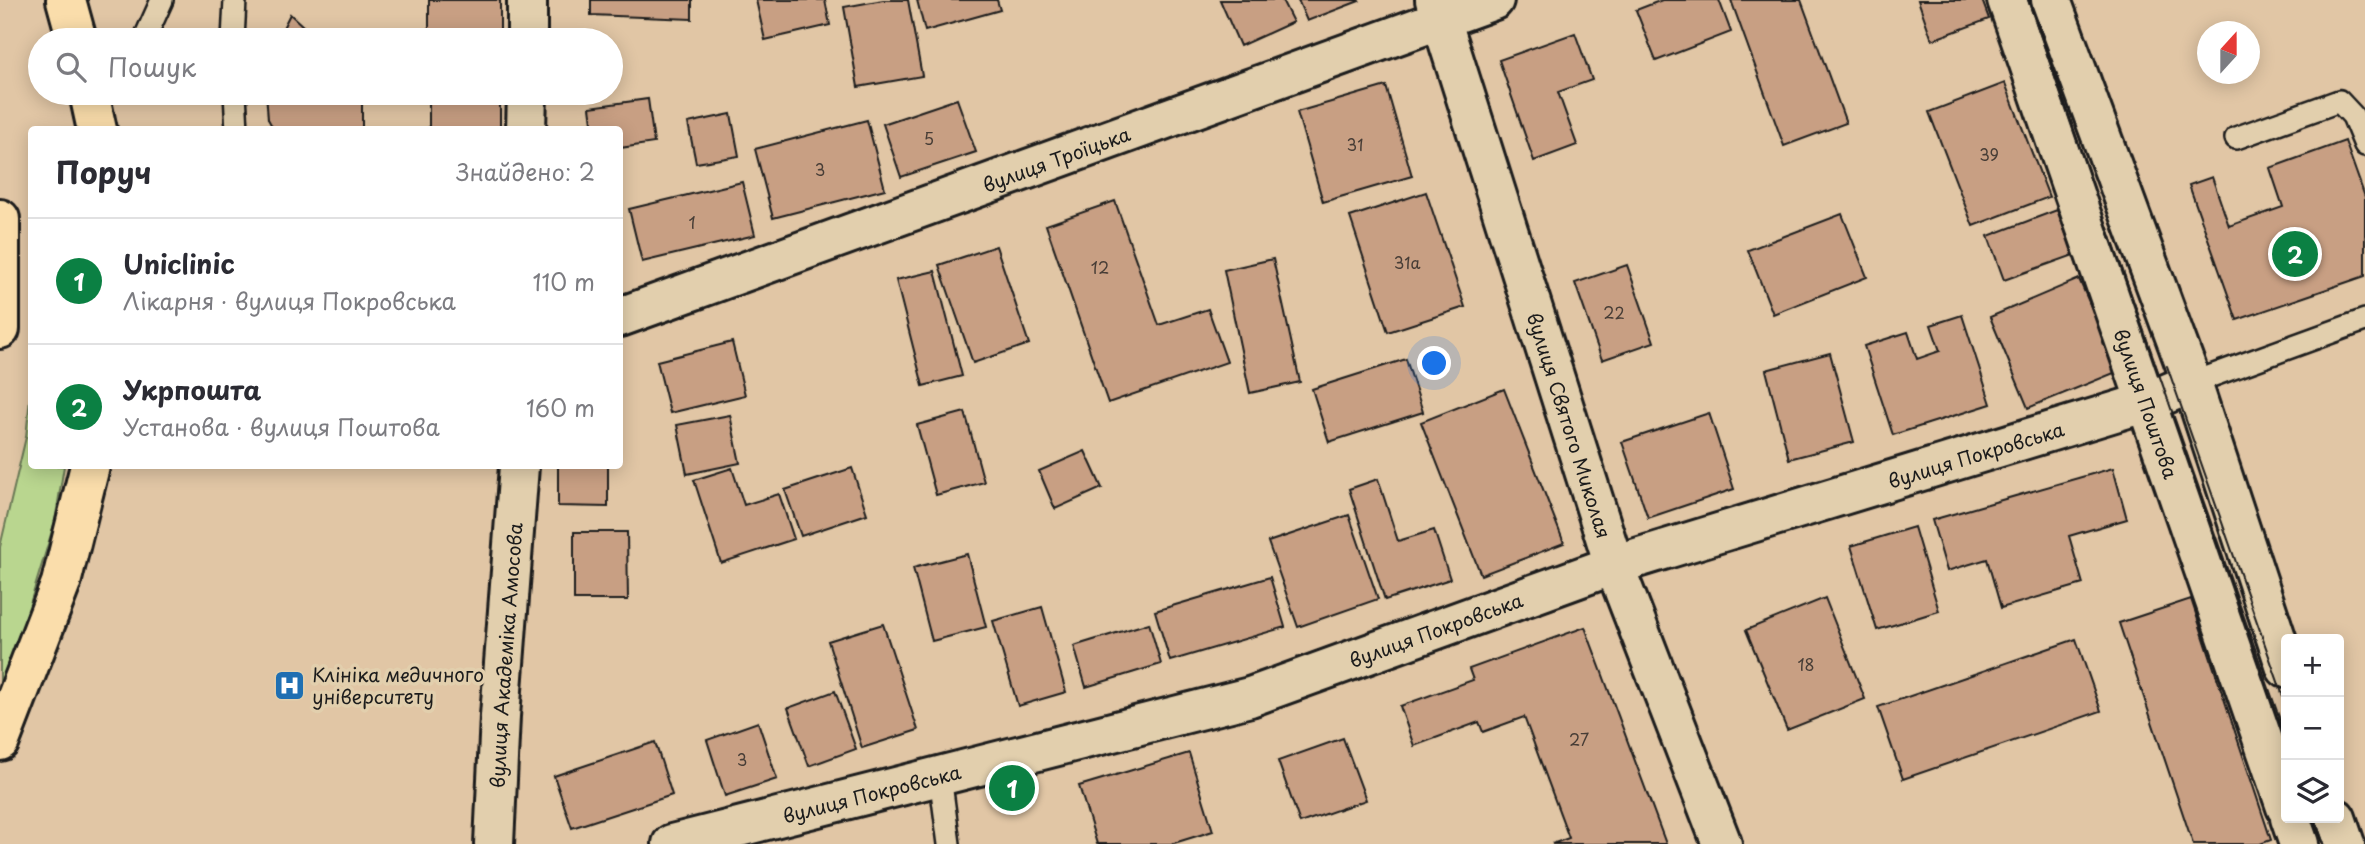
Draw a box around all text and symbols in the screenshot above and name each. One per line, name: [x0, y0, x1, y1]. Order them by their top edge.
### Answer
north arrow: [2197, 21, 2260, 84]
search box: [28, 28, 623, 105]
text: Пошук: [108, 47, 196, 86]
icon: search: [52, 48, 90, 86]
street label: вулиця Троїцька: [978, 119, 1134, 198]
house number: 5: [924, 126, 934, 150]
house number: 31: [1347, 132, 1363, 156]
house number: 39: [1979, 142, 1999, 166]
text: Поруч: [56, 149, 151, 194]
text: Знайдено: 2: [456, 154, 595, 189]
house number: 3: [815, 157, 825, 181]
house number: 1: [688, 210, 696, 234]
pin: 2: [2272, 228, 2318, 280]
text: Uniclinic: [123, 244, 235, 283]
house number: 31а: [1394, 250, 1420, 274]
house number: 12: [1091, 255, 1109, 279]
text: 1: [74, 264, 85, 299]
text: 110 m: [533, 264, 595, 299]
text: Лікарня · вулиця Покровська: [123, 283, 456, 318]
house number: 22: [1603, 300, 1625, 324]
street label: вулиця Святого Миколая: [1521, 309, 1619, 542]
street label: вулиця Поштова: [2108, 325, 2185, 482]
your location: [1417, 346, 1451, 380]
text: Укрпошта: [123, 370, 261, 409]
text: 2: [71, 390, 87, 425]
text: 160 m: [526, 390, 595, 425]
text: Установа · вулиця Поштова: [123, 409, 440, 444]
street label: вулиця Покровська: [1884, 414, 2068, 494]
street label: вулиця Академіка Амосова: [483, 521, 529, 789]
street label: вулиця Покровська: [1345, 585, 1527, 674]
map controls: [2281, 634, 2344, 823]
button: +: [2281, 634, 2344, 697]
house number: 18: [1797, 652, 1815, 676]
place label: Клініка медичного університету: [312, 660, 484, 710]
hospital icon: Клініка медичного університету: [272, 668, 306, 702]
button: −: [2281, 697, 2344, 760]
house number: 27: [1569, 727, 1589, 751]
house number: 3: [737, 747, 747, 771]
street label: вулиця Покровська: [780, 757, 964, 829]
button: layers: [2281, 760, 2344, 823]
pin: 1: [989, 762, 1035, 814]

